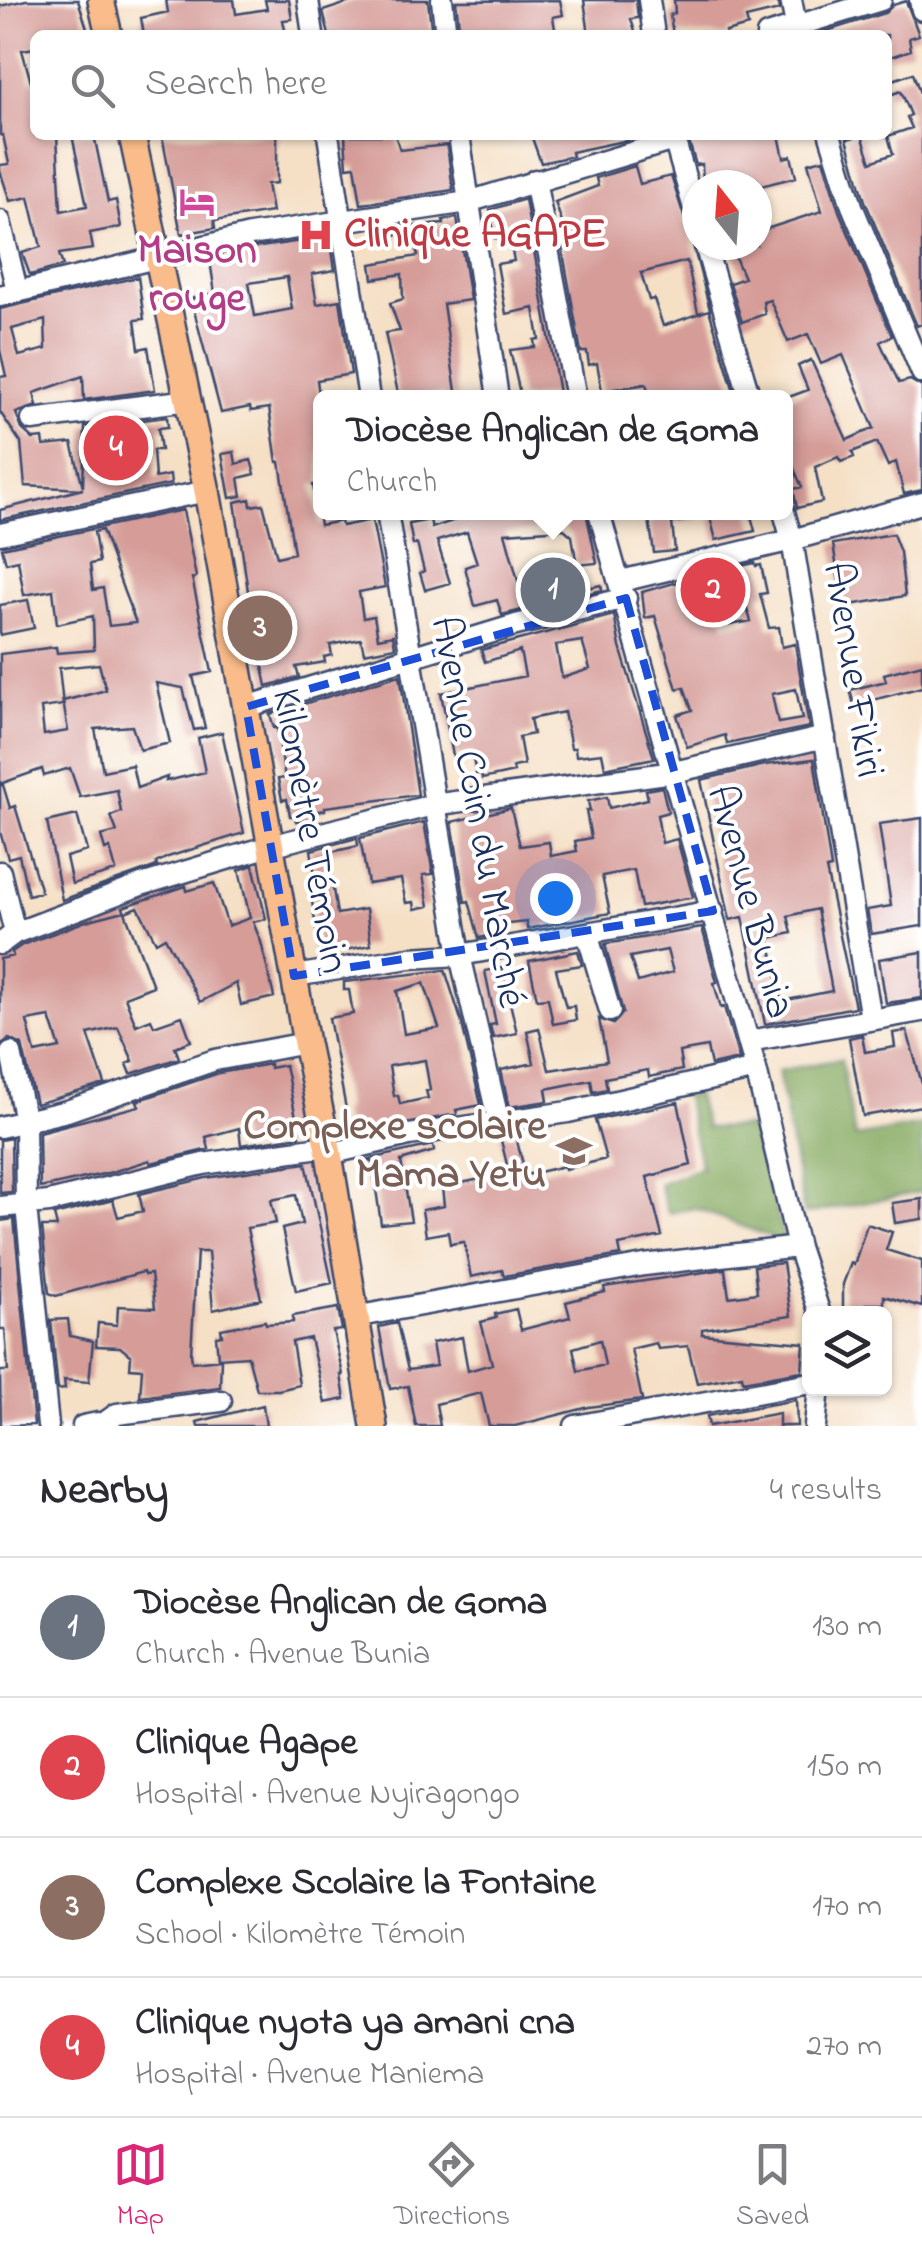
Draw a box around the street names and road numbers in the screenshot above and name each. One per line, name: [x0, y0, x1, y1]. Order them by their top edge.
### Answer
street label: Avenue Fikiri: [805, 558, 899, 782]
street label: Avenue Coin du Marché: [413, 612, 541, 1013]
street label: Kilomètre Témoin: [254, 684, 364, 978]
street label: Avenue Bunia: [689, 779, 809, 1025]

